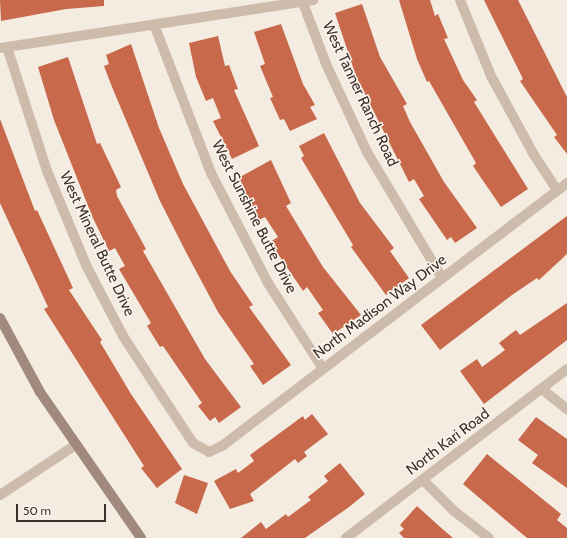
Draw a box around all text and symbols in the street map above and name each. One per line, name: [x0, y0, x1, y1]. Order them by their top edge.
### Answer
street label: West Tanner Ranch Road: [318, 19, 402, 169]
street label: West Sunshine Butte Drive: [208, 137, 300, 297]
street label: West Mineral Butte Drive: [56, 169, 138, 319]
street label: North Madison Way Drive: [310, 251, 450, 363]
street label: North Kari Road: [403, 405, 493, 479]
scale bar: [18, 496, 108, 522]
text: 50 m: [23, 503, 51, 518]

